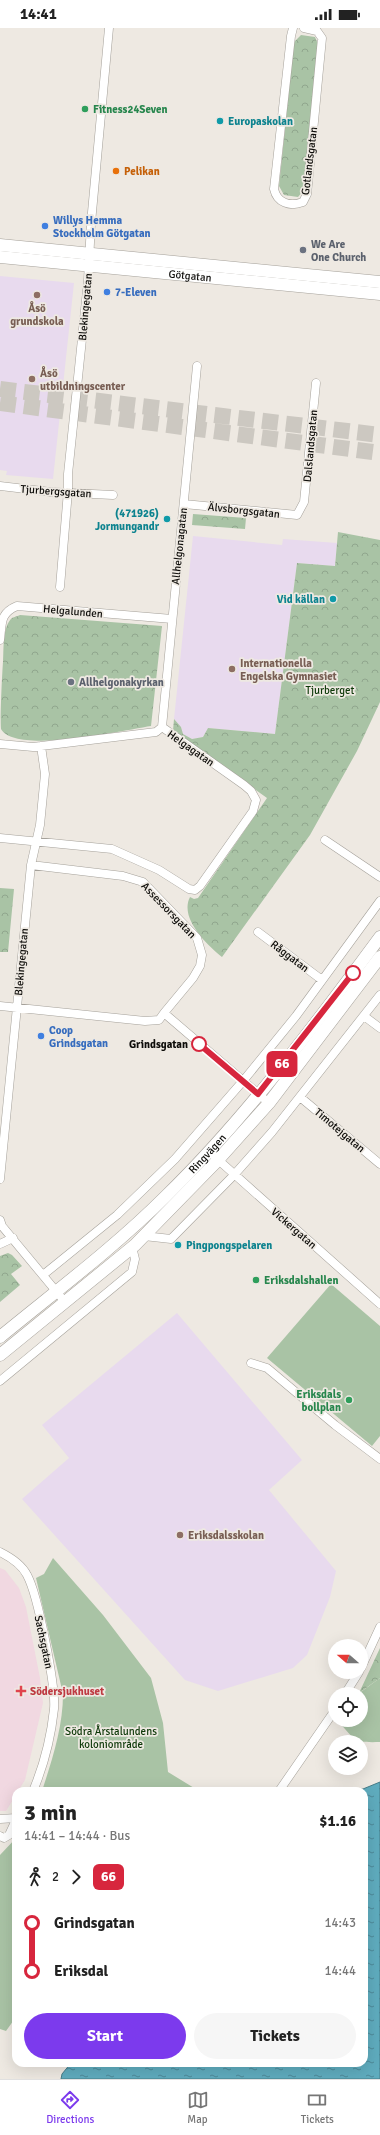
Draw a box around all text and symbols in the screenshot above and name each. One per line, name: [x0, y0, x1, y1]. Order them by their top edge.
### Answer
text: 14:41: [20, 5, 57, 23]
place label: Fitness24Seven: [93, 103, 167, 116]
marker: Fitness24Seven: [80, 104, 90, 114]
place label: Europaskolan: [228, 115, 293, 128]
marker: Europaskolan: [215, 116, 225, 126]
street label: Gotlandsgatan: [299, 126, 320, 196]
place label: Pelikan: [124, 165, 160, 178]
marker: Pelikan: [111, 166, 121, 176]
place label: Willys Hemma Stockholm Götgatan: [53, 214, 151, 240]
marker: Willys Hemma Stockholm Götgatan: [40, 221, 50, 231]
place label: We Are One Church: [311, 238, 366, 264]
marker: We Are One Church: [298, 245, 308, 255]
street label: Götgatan: [168, 267, 212, 285]
street label: Blekingegatan: [76, 273, 95, 341]
place label: 7-Eleven: [115, 286, 157, 299]
marker: 7-Eleven: [102, 287, 112, 297]
marker: Åsö grundskola: [32, 290, 42, 300]
place label: Åsö grundskola: [10, 301, 64, 328]
place label: Åsö utbildningscenter: [40, 366, 126, 393]
marker: Åsö utbildningscenter: [27, 374, 37, 384]
street label: Dalslandsgatan: [301, 409, 320, 483]
street label: Tjurbergsgatan: [20, 483, 92, 500]
street label: Älvsborgsgatan: [207, 499, 281, 521]
place label: (471926) Jormungandr: [95, 507, 160, 533]
street label: Allhelgonagatan: [169, 507, 190, 585]
marker: (471926) Jormungandr: [162, 514, 172, 524]
place label: Vid källan: [277, 593, 325, 606]
marker: Vid källan: [328, 594, 338, 604]
street label: Helgalunden: [43, 602, 103, 621]
place label: Internationella Engelska Gymnasiet: [240, 657, 337, 683]
marker: Internationella Engelska Gymnasiet: [227, 664, 237, 674]
place label: Allhelgonakyrkan: [79, 676, 164, 689]
marker: Allhelgonakyrkan: [66, 677, 76, 687]
park label: Tjurberget: [306, 684, 355, 697]
street label: Helgagatan: [165, 728, 217, 769]
street label: Assessorsgatan: [139, 880, 199, 941]
street label: Blekingegatan: [12, 928, 31, 996]
street label: Råggatan: [268, 938, 311, 975]
unlabelled marker: [345, 965, 361, 981]
place label: Coop Grindsgatan: [49, 1024, 108, 1050]
marker: Coop Grindsgatan: [36, 1031, 46, 1041]
marker: Grindsgatan: [191, 1036, 207, 1052]
place label: Grindsgatan: [129, 1038, 188, 1051]
line badge: 66: [264, 1051, 300, 1077]
text: 66: [274, 1055, 290, 1072]
street label: Timotejgatan: [312, 1106, 368, 1155]
street label: Ringvägen: [186, 1131, 229, 1176]
street label: Vickergatan: [268, 1205, 319, 1252]
place label: Pingpongspelaren: [186, 1239, 272, 1252]
marker: Pingpongspelaren: [173, 1240, 183, 1250]
place label: Eriksdalshallen: [264, 1274, 338, 1287]
marker: Eriksdalshallen: [251, 1275, 261, 1285]
place label: Eriksdals bollplan: [296, 1388, 341, 1414]
marker: Eriksdals bollplan: [344, 1395, 354, 1405]
place label: Eriksdalsskolan: [188, 1529, 264, 1542]
marker: Eriksdalsskolan: [175, 1530, 185, 1540]
street label: Sachsgatan: [32, 1614, 56, 1670]
north arrow: [328, 1639, 368, 1679]
map controls: [328, 1639, 368, 1775]
marker: Södersjukhuset: [15, 1685, 27, 1697]
place label: Södersjukhuset: [30, 1685, 104, 1698]
button: locate: [328, 1687, 368, 1727]
park label: Södra Årstalundens koloniområde: [65, 1724, 157, 1751]
button: layers: [328, 1735, 368, 1775]
text: 3 min: [24, 1799, 77, 1826]
text: $1.16: [319, 1812, 356, 1830]
text: 14:41 – 14:44 · Bus: [24, 1828, 130, 1844]
icon: walk: [24, 1866, 46, 1888]
icon: forward: [65, 1866, 87, 1888]
text: 66: [101, 1868, 116, 1885]
text: 2: [52, 1869, 59, 1885]
text: Grindsgatan: [54, 1914, 135, 1932]
text: 14:43: [324, 1915, 356, 1931]
text: Eriksdal: [54, 1962, 108, 1980]
text: 14:44: [324, 1963, 356, 1979]
button: Start: [24, 2013, 186, 2059]
button: Tickets: [194, 2013, 356, 2059]
tab: Directions: [46, 2089, 94, 2126]
tab: Map: [187, 2089, 209, 2126]
tab: Tickets: [301, 2089, 334, 2126]

